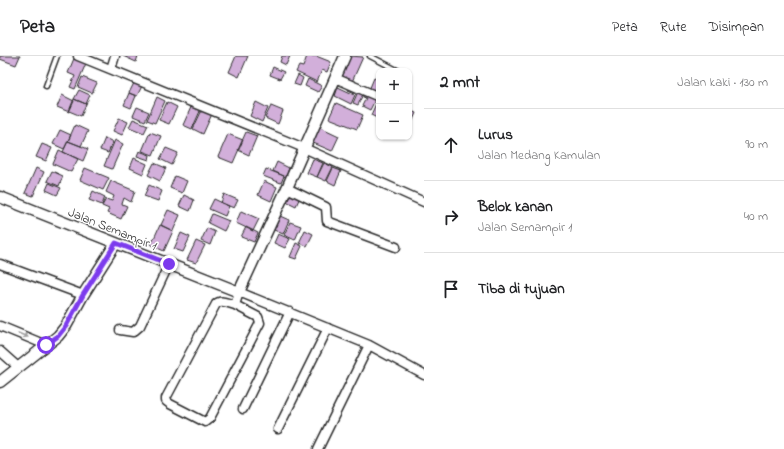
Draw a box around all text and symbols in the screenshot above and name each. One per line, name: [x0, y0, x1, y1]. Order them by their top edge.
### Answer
text: Peta: [20, 14, 55, 41]
text: Peta: [612, 17, 638, 38]
text: Rute: [660, 17, 687, 38]
text: Disimpan: [709, 17, 764, 38]
map controls: [376, 68, 412, 140]
button: +: [376, 68, 412, 104]
text: 2 mnt: [440, 70, 480, 95]
text: Jalan kaki · 130 m: [677, 73, 768, 92]
button: −: [376, 104, 412, 140]
text: Lurus: [478, 124, 513, 146]
icon: ahead: [440, 134, 462, 156]
text: 90 m: [745, 135, 768, 154]
text: Jalan Medang Kamulan: [478, 146, 600, 165]
text: Belok kanan: [478, 196, 553, 218]
street label: Jalan Semampir 1: [65, 203, 160, 256]
icon: right: [440, 206, 462, 228]
text: 40 m: [744, 207, 768, 226]
text: Jalan Semampir 1: [478, 218, 572, 237]
route end: [160, 255, 178, 273]
icon: arrive: [440, 278, 462, 300]
text: Tiba di tujuan: [478, 278, 565, 300]
one-way arrow: [17, 333, 29, 339]
route start: [37, 336, 55, 354]

